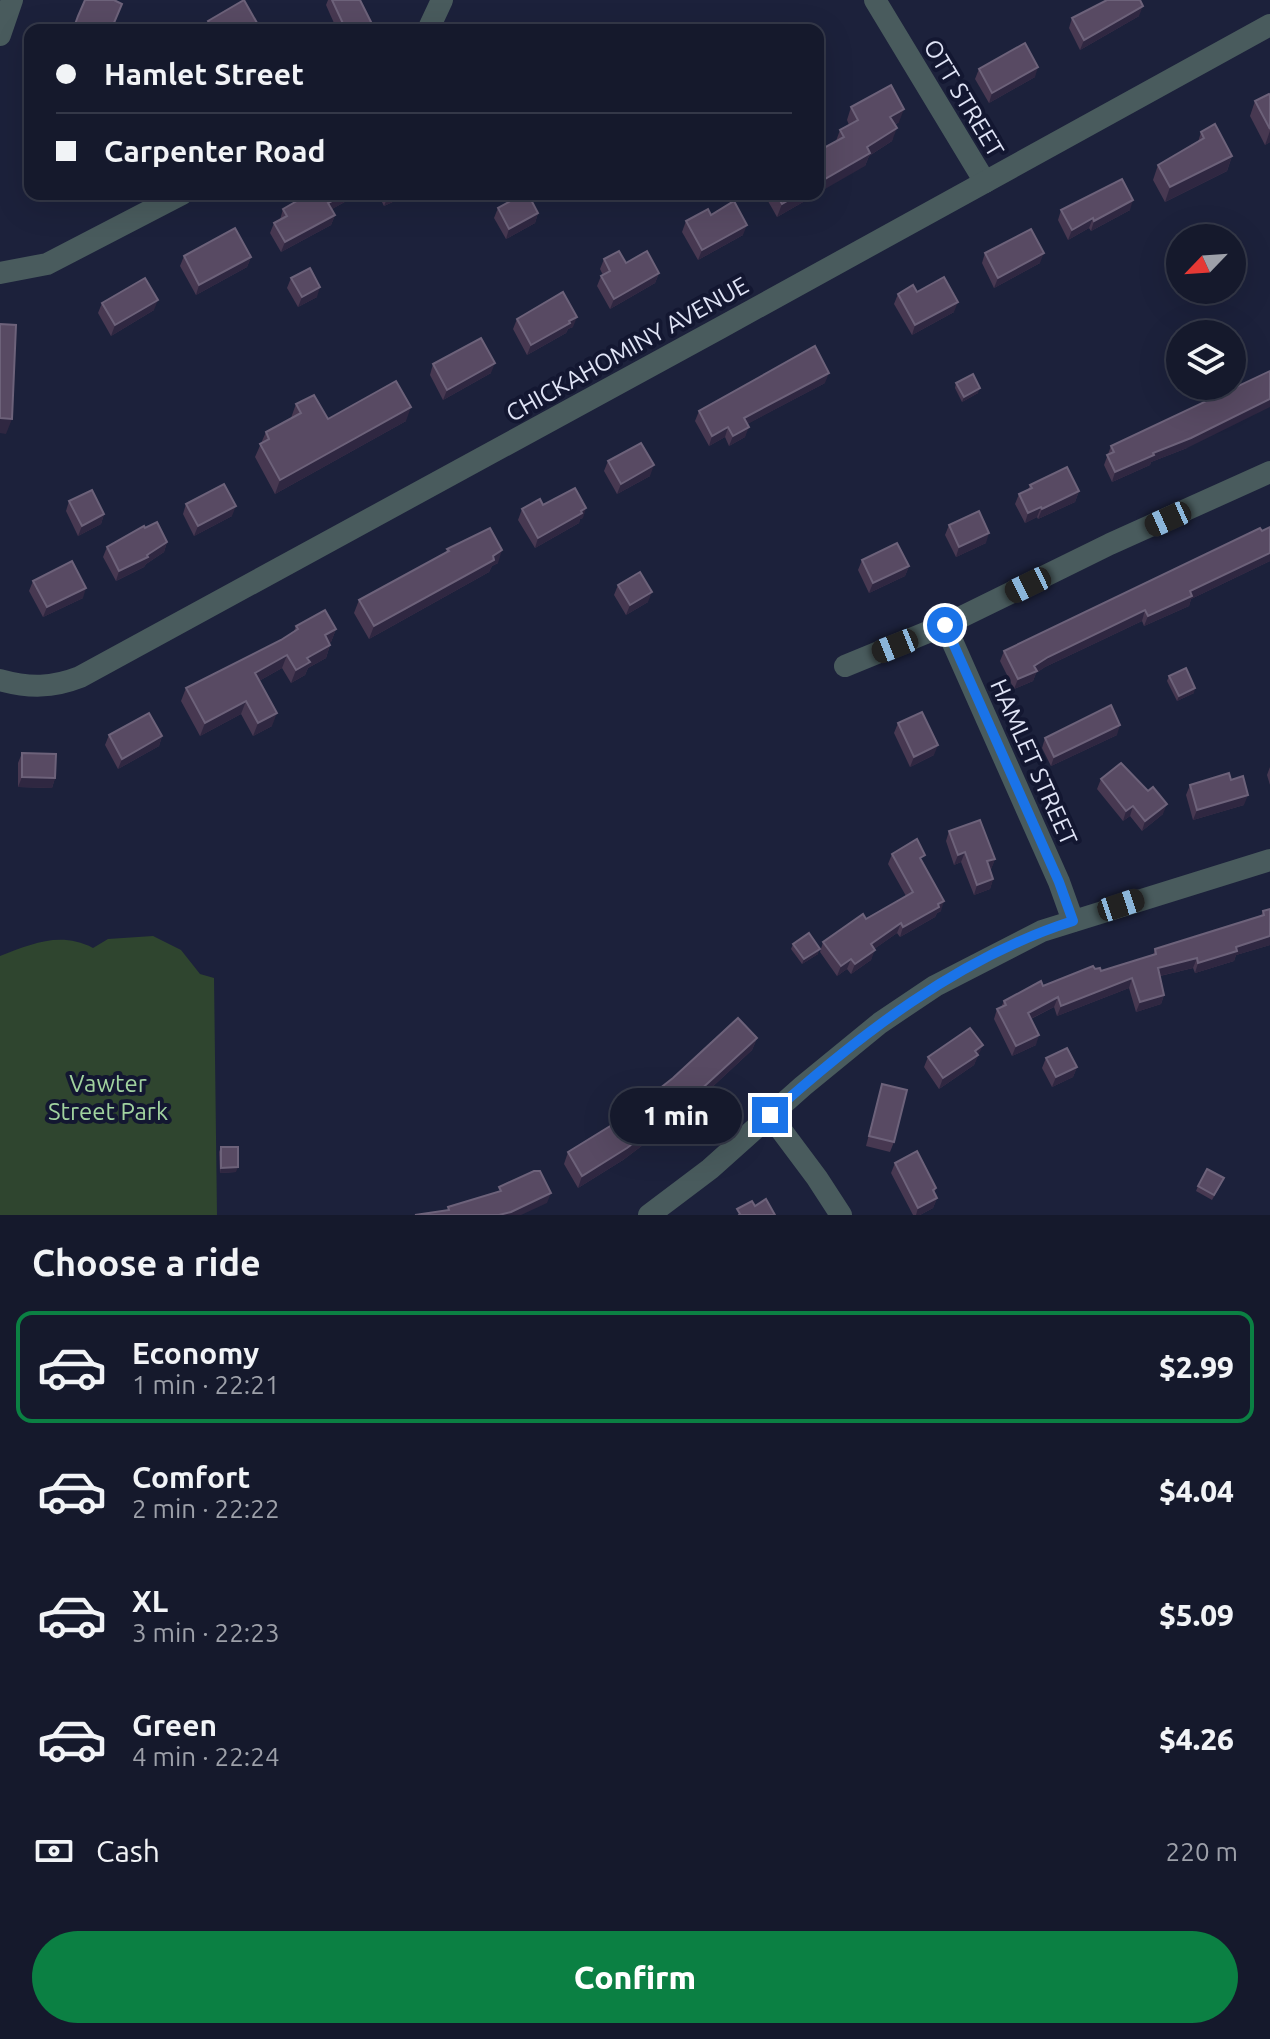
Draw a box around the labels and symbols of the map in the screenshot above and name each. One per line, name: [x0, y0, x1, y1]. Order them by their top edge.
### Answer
street label: OTT STREET: [918, 34, 1010, 162]
north arrow: [1166, 224, 1246, 304]
street label: CHICKAHOMINY AVENUE: [501, 271, 753, 427]
car: [1141, 498, 1195, 540]
car: [1001, 564, 1055, 606]
route start: [927, 607, 963, 643]
car: [868, 626, 922, 666]
street label: HAMLET STREET: [985, 675, 1083, 849]
car: [1094, 886, 1148, 924]
park label: Vawter Street Park: [48, 1070, 168, 1125]
callout: 1 min: [610, 1087, 742, 1143]
route end: [752, 1097, 788, 1133]

